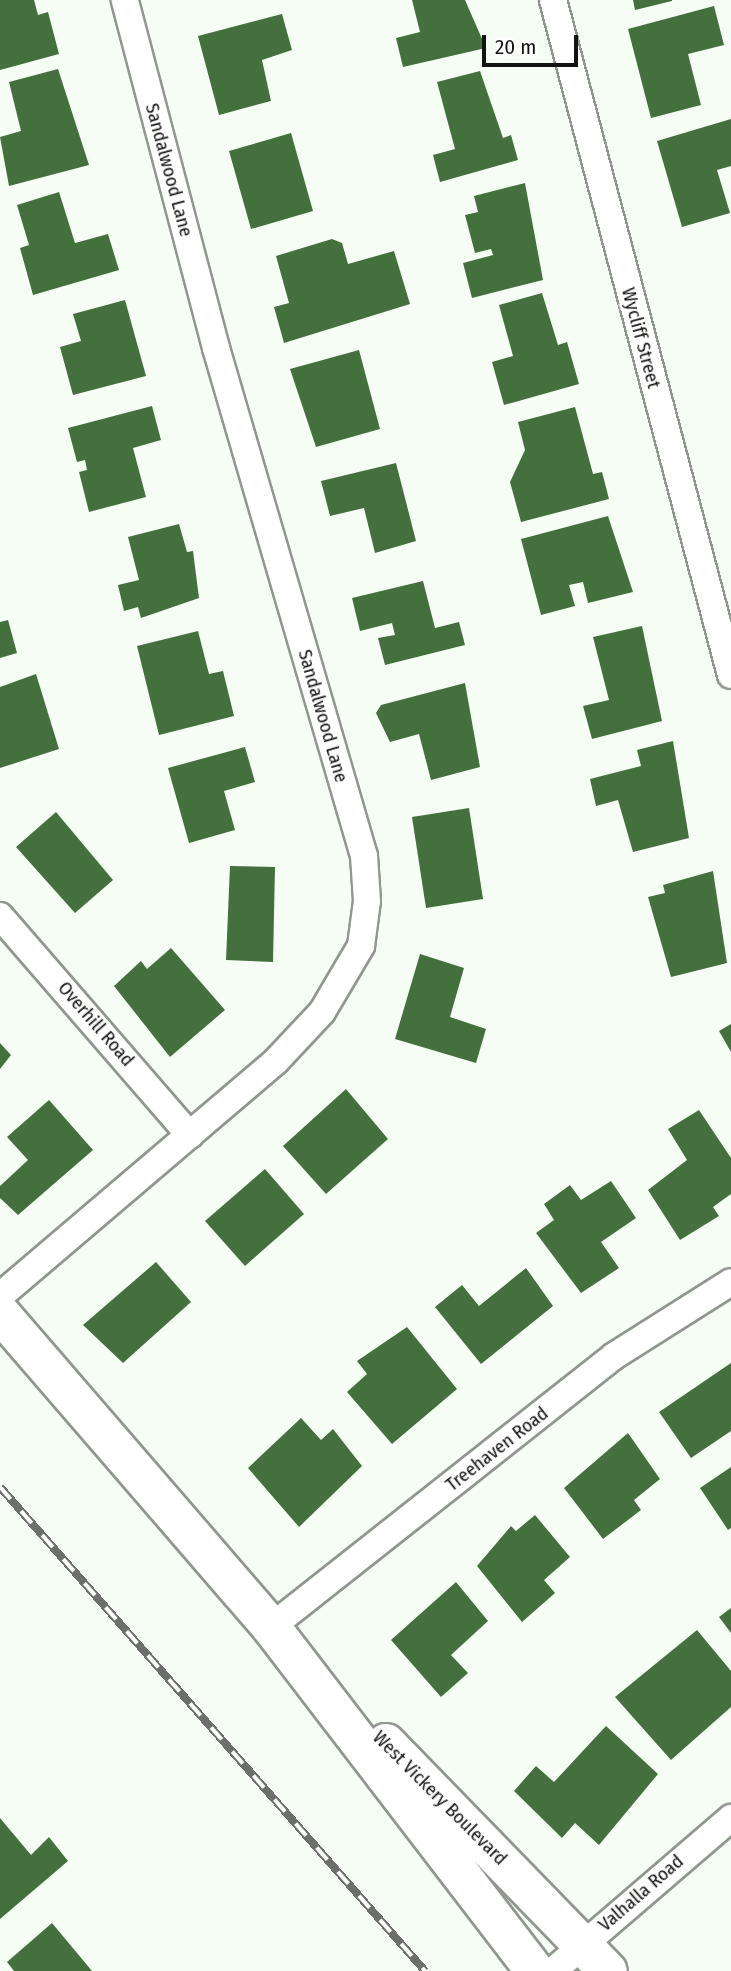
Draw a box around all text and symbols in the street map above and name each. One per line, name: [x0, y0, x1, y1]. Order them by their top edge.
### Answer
scale bar: [486, 21, 582, 65]
text: 20 m: [495, 34, 536, 60]
street label: Sandalwood Lane: [140, 101, 198, 239]
street label: Wycliff Street: [617, 285, 665, 391]
street label: Sandalwood Lane: [293, 647, 353, 785]
street label: Overhill Road: [53, 977, 139, 1071]
street label: Treehaven Road: [441, 1402, 553, 1496]
street label: West Vickery Boulevard: [368, 1726, 512, 1870]
street label: Valhalla Road: [594, 1850, 688, 1936]

